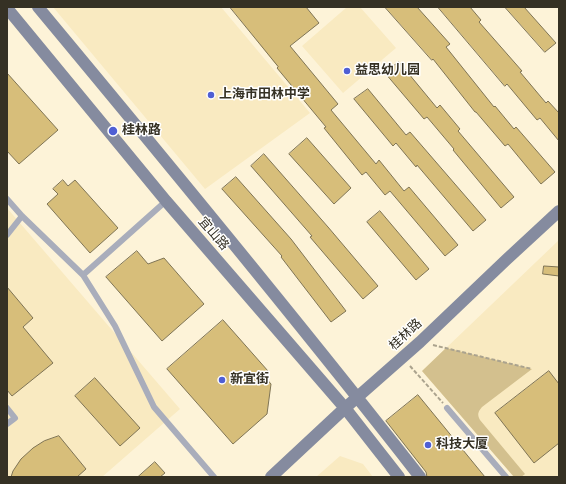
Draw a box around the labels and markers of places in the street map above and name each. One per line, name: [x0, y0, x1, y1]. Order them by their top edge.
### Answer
place label: 益思幼儿园: [355, 63, 420, 79]
marker: 益思幼儿园: [342, 66, 352, 76]
place label: 上海市田林中学: [219, 87, 310, 103]
marker: 上海市田林中学: [206, 90, 216, 100]
place label: 桂林路: [122, 123, 161, 139]
marker: 桂林路: [107, 125, 119, 137]
place label: 新宜街: [230, 372, 269, 388]
marker: 新宜街: [217, 375, 227, 385]
place label: 科技大厦: [436, 437, 488, 453]
marker: 科技大厦: [423, 440, 433, 450]

